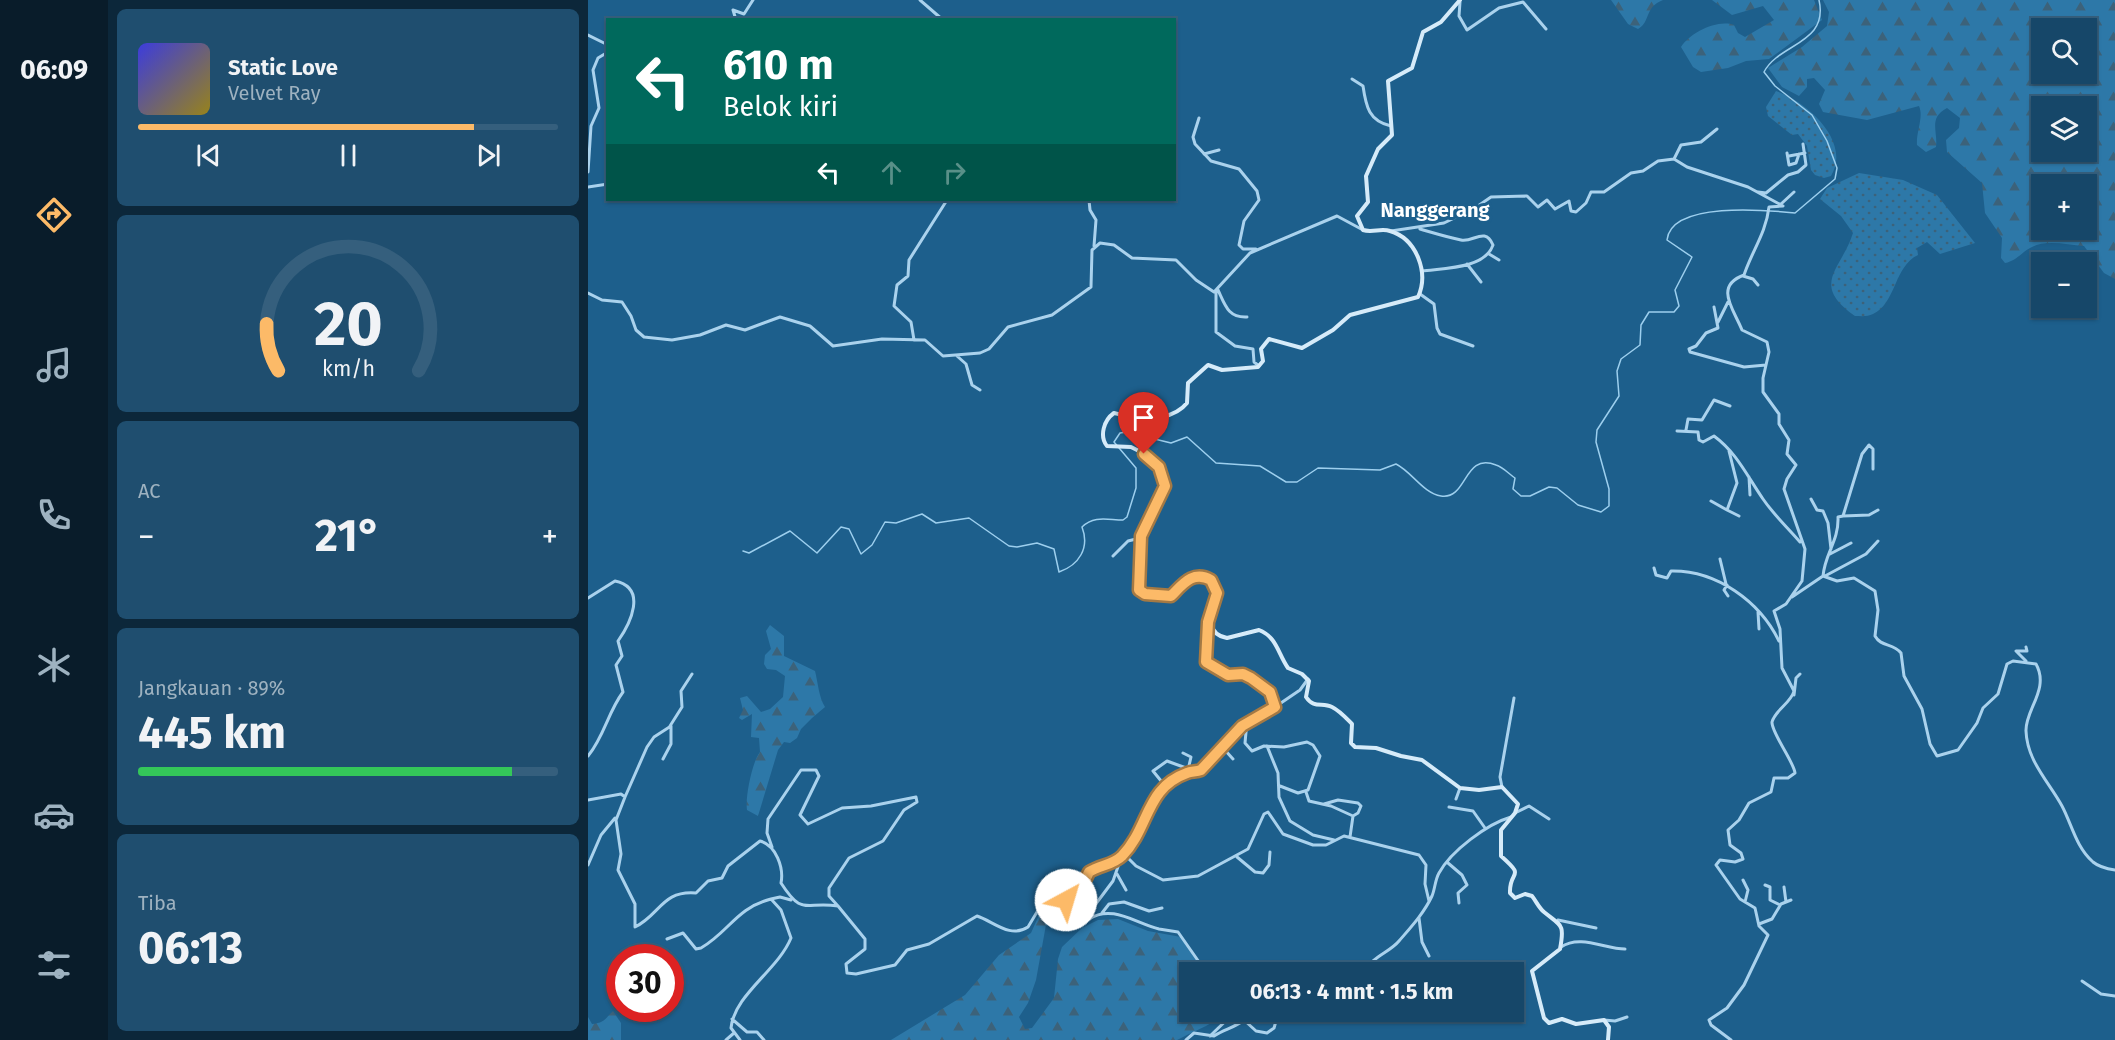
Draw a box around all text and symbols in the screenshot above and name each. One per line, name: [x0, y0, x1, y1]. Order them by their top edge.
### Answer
map controls: [2031, 18, 2097, 318]
button: search: [2031, 18, 2097, 84]
text: 610 m: [723, 40, 834, 90]
icon: left: [624, 42, 702, 120]
text: 06:09: [20, 54, 88, 86]
text: Static Love: [228, 54, 338, 81]
text: Velvet Ray: [228, 81, 321, 105]
text: Belok kiri: [723, 91, 838, 123]
button: layers: [2031, 96, 2097, 162]
icon: previous: [192, 139, 225, 172]
icon: pause: [332, 139, 365, 172]
icon: next: [472, 139, 505, 172]
icon: left: [812, 156, 845, 189]
icon: ahead: [875, 156, 908, 189]
icon: right: [938, 156, 971, 189]
button: +: [2031, 174, 2097, 240]
icon: directions: [33, 194, 75, 236]
district label: Nanggerang: [1380, 198, 1491, 222]
button: −: [2031, 252, 2097, 318]
text: 20: [314, 287, 382, 362]
icon: music: [33, 344, 75, 386]
text: km/h: [321, 356, 375, 382]
pin: [1118, 392, 1169, 454]
icon: arrive: [1127, 401, 1160, 434]
text: AC: [138, 479, 160, 503]
icon: phone: [33, 494, 75, 536]
text: 21°: [315, 509, 381, 563]
text: −: [138, 517, 155, 557]
text: +: [542, 517, 558, 557]
icon: climate: [33, 644, 75, 686]
text: Jangkauan · 89%: [138, 676, 285, 700]
text: 445 km: [138, 706, 286, 760]
icon: car: [33, 794, 75, 836]
position arrow: [1034, 868, 1098, 932]
text: Tiba: [138, 891, 177, 915]
text: 06:13: [138, 921, 243, 975]
icon: filters: [33, 944, 75, 986]
speed limit sign: 30: [606, 944, 684, 1022]
text: 06:13 · 4 mnt · 1.5 km: [1250, 978, 1453, 1005]

